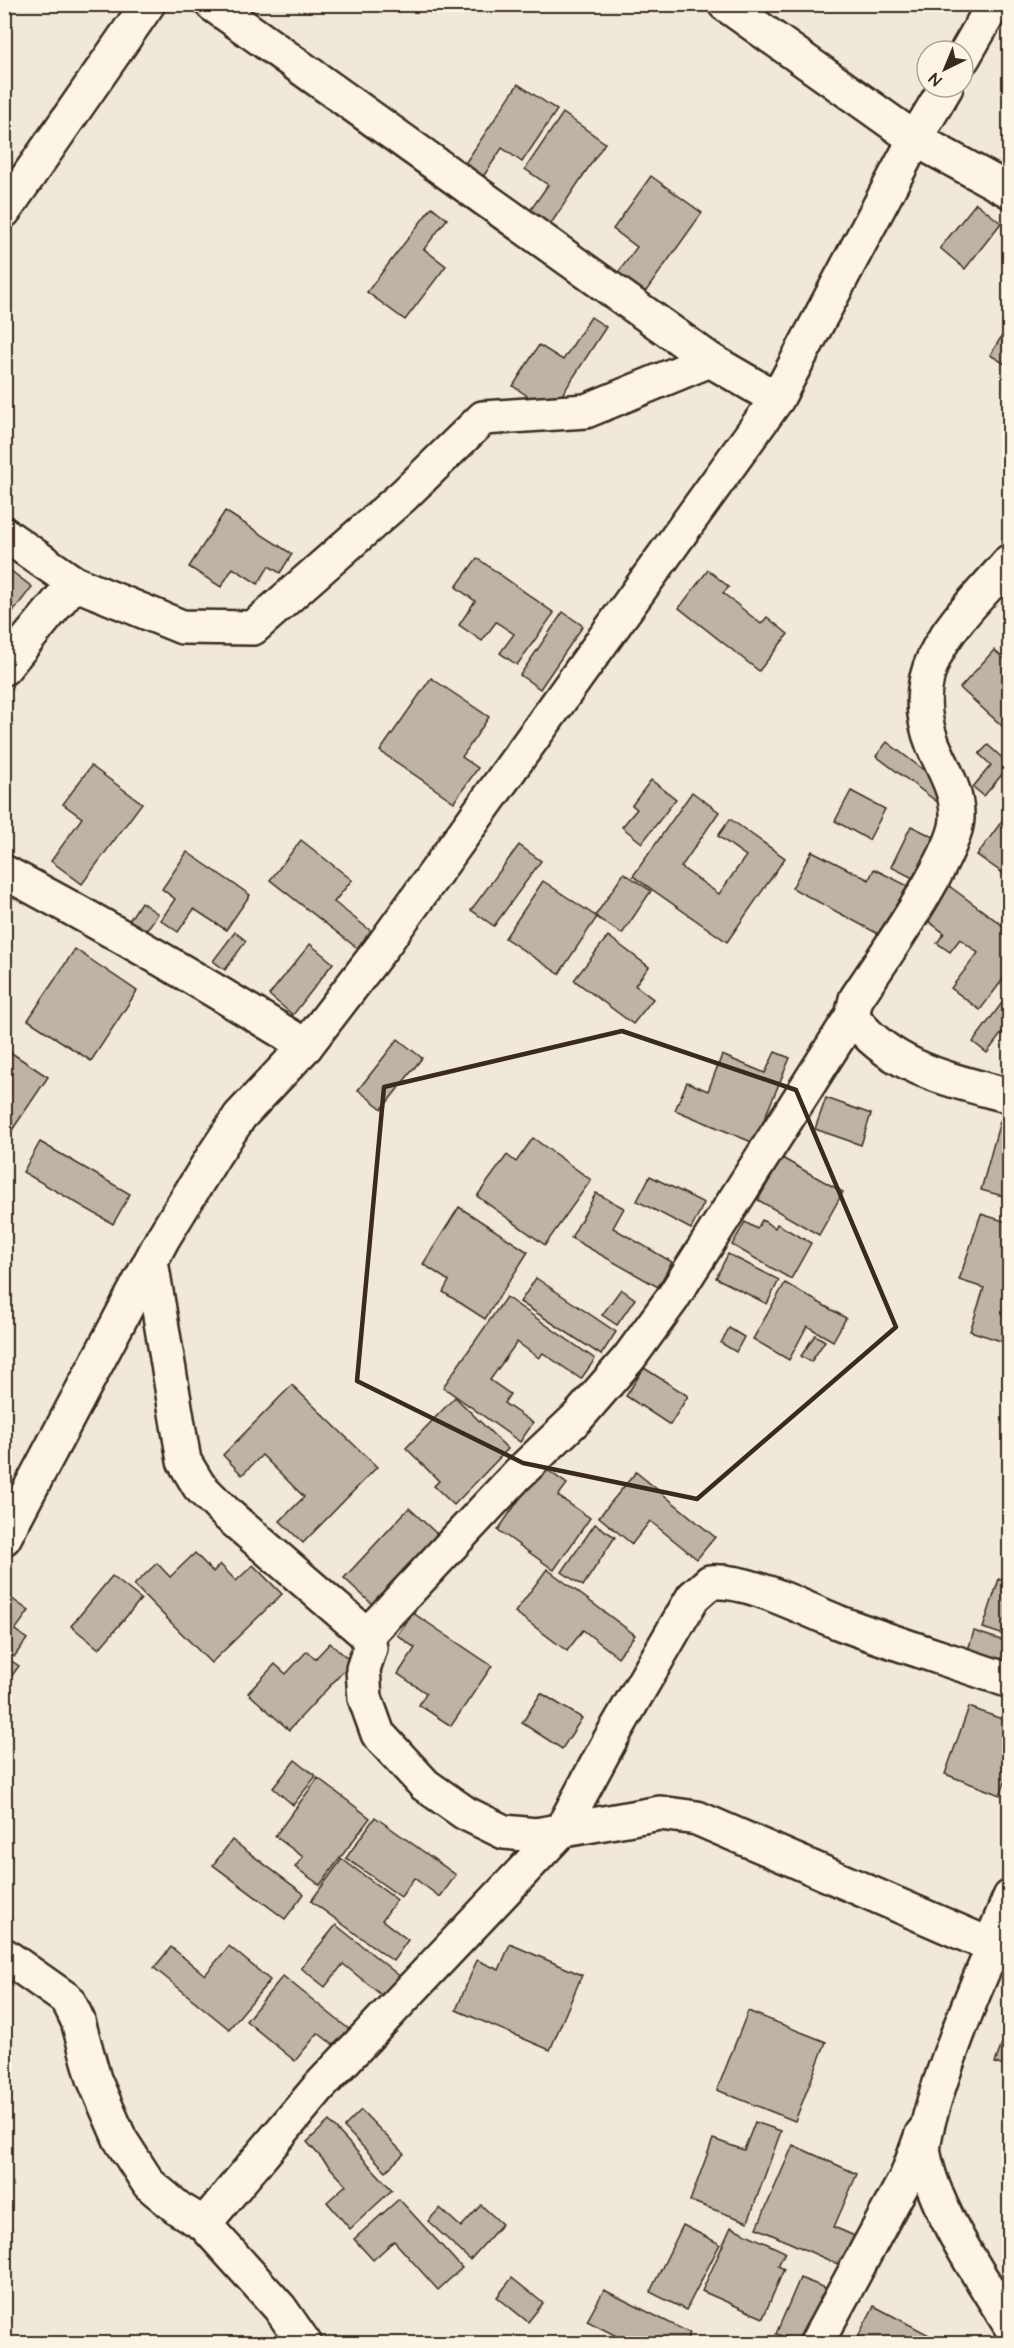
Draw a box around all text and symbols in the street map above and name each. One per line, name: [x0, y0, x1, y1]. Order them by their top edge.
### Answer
north arrow: [915, 39, 975, 99]
text: N: [924, 68, 947, 91]

